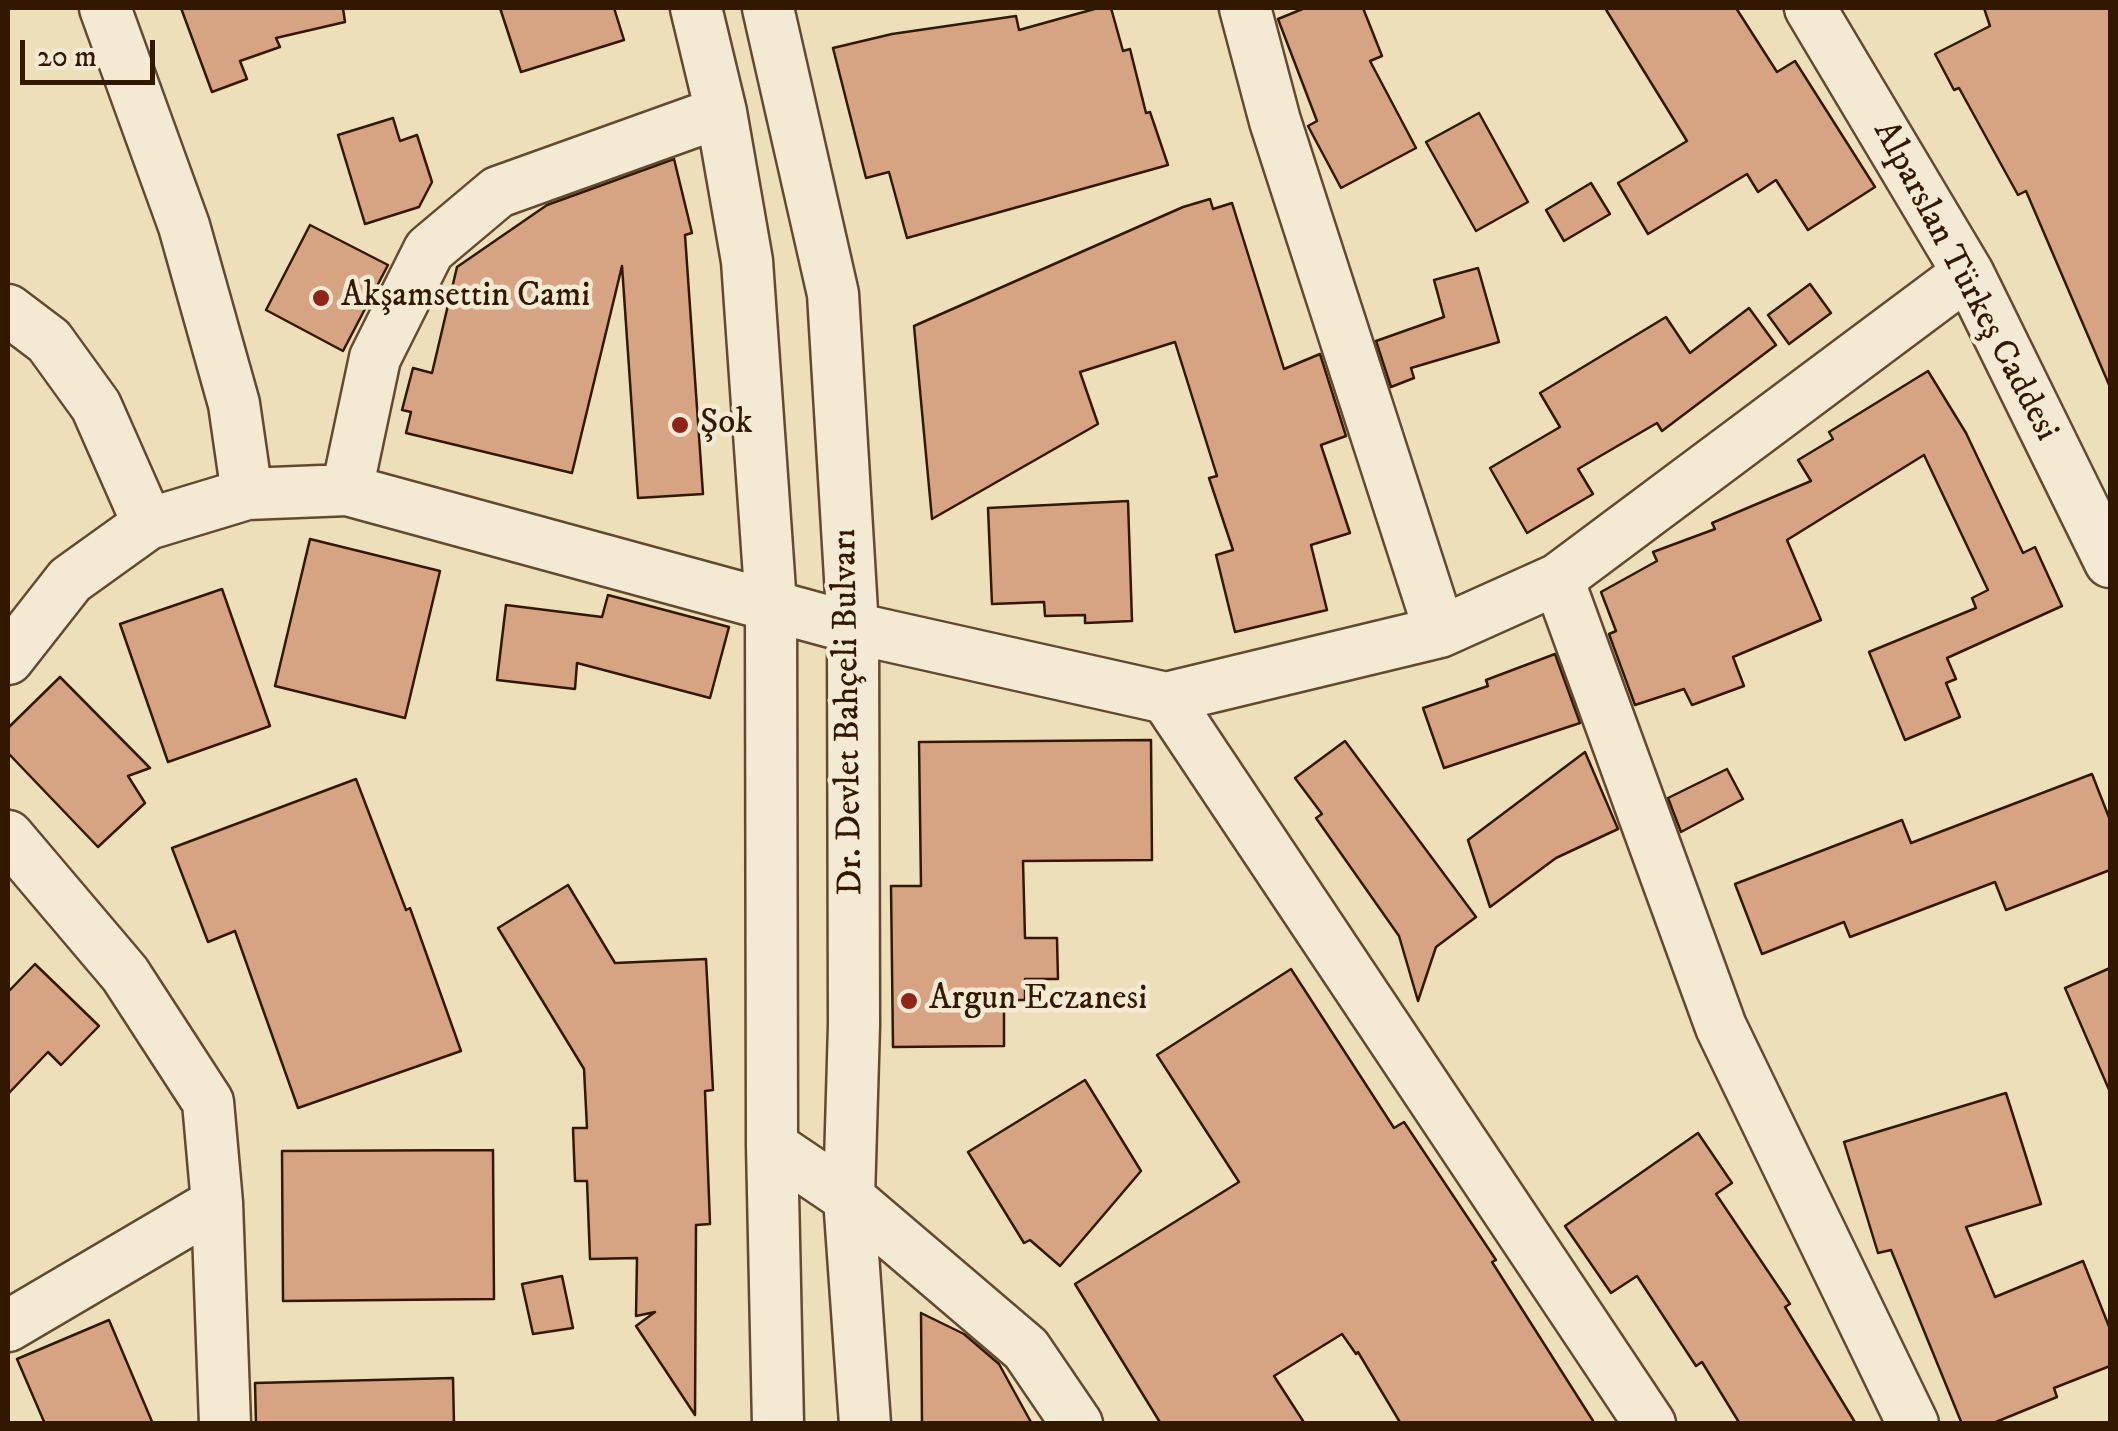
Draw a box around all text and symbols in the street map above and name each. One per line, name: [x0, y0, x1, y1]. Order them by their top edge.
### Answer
scale bar: [25, 20, 160, 82]
text: 20 m: [37, 39, 97, 76]
street label: Alparslan Türkeş Caddesi: [1862, 115, 2066, 449]
place label: Akşamsettin Cami: [341, 277, 590, 319]
marker: Akşamsettin Cami: [310, 287, 332, 309]
place label: Şok: [700, 404, 753, 446]
marker: Şok: [669, 414, 691, 436]
street label: Dr. Devlet Bahçeli Bulvarı: [826, 528, 874, 896]
place label: Argun Eczanesi: [929, 980, 1147, 1022]
marker: Argun Eczanesi: [898, 990, 920, 1012]

